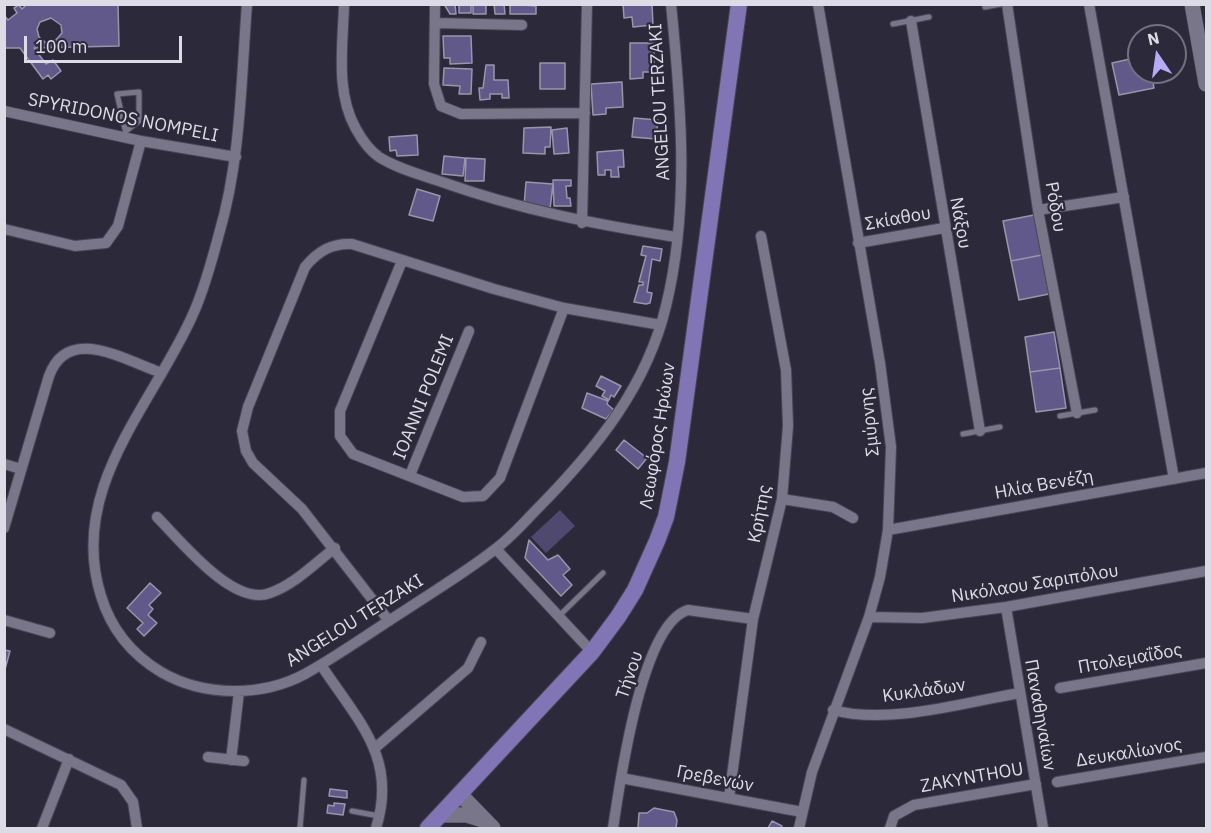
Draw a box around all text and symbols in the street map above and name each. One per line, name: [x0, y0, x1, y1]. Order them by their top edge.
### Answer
street label: ANGELOU TERZAKI: [645, 23, 675, 181]
scale bar: [27, 24, 184, 62]
north arrow: [1127, 24, 1187, 84]
text: N: [1146, 27, 1161, 49]
text: 100 m: [35, 35, 87, 58]
street label: SPYRIDONOS NOMPELI: [26, 89, 220, 147]
street label: Ρόδου: [1040, 180, 1070, 234]
street label: Νάξου: [945, 195, 975, 251]
street label: Σκίαθου: [863, 203, 933, 235]
street label: IOANNI POLEMI: [389, 331, 459, 463]
street label: Λεωφόρος Ηρώων: [636, 361, 680, 511]
street label: Σμύρνης: [856, 387, 884, 457]
street label: Ηλία Βενέζη: [993, 466, 1095, 504]
street label: Κρήτης: [744, 483, 776, 545]
street label: Νικόλαου Σαριπόλου: [950, 560, 1120, 608]
street label: ANGELOU TERZAKI: [282, 570, 428, 672]
street label: Πτολεμαΐδος: [1076, 639, 1184, 679]
street label: Τήνου: [612, 648, 648, 702]
street label: Παναθηναίων: [1020, 657, 1060, 773]
street label: Κυκλάδων: [881, 674, 967, 708]
street label: Δευκαλίωνος: [1074, 734, 1184, 772]
street label: ZAKYNTHOU: [919, 758, 1025, 798]
street label: Γρεβενών: [675, 761, 755, 797]

